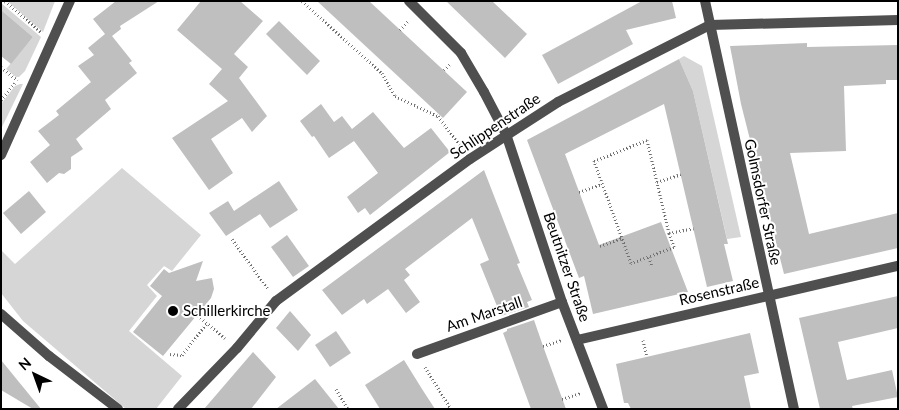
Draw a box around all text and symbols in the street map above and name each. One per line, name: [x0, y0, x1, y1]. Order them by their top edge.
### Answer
street label: Schlippenstraße: [446, 89, 544, 163]
street label: Golmsdorfer Straße: [741, 137, 785, 267]
street label: Beutnitzer Straße: [540, 210, 594, 324]
street label: Rosenstraße: [677, 273, 761, 309]
street label: Am Marstall: [444, 293, 524, 335]
place label: Schillerkirche: [183, 302, 271, 320]
marker: Schillerkirche: [167, 305, 179, 317]
north arrow: [10, 350, 60, 400]
text: N: [15, 354, 34, 373]

